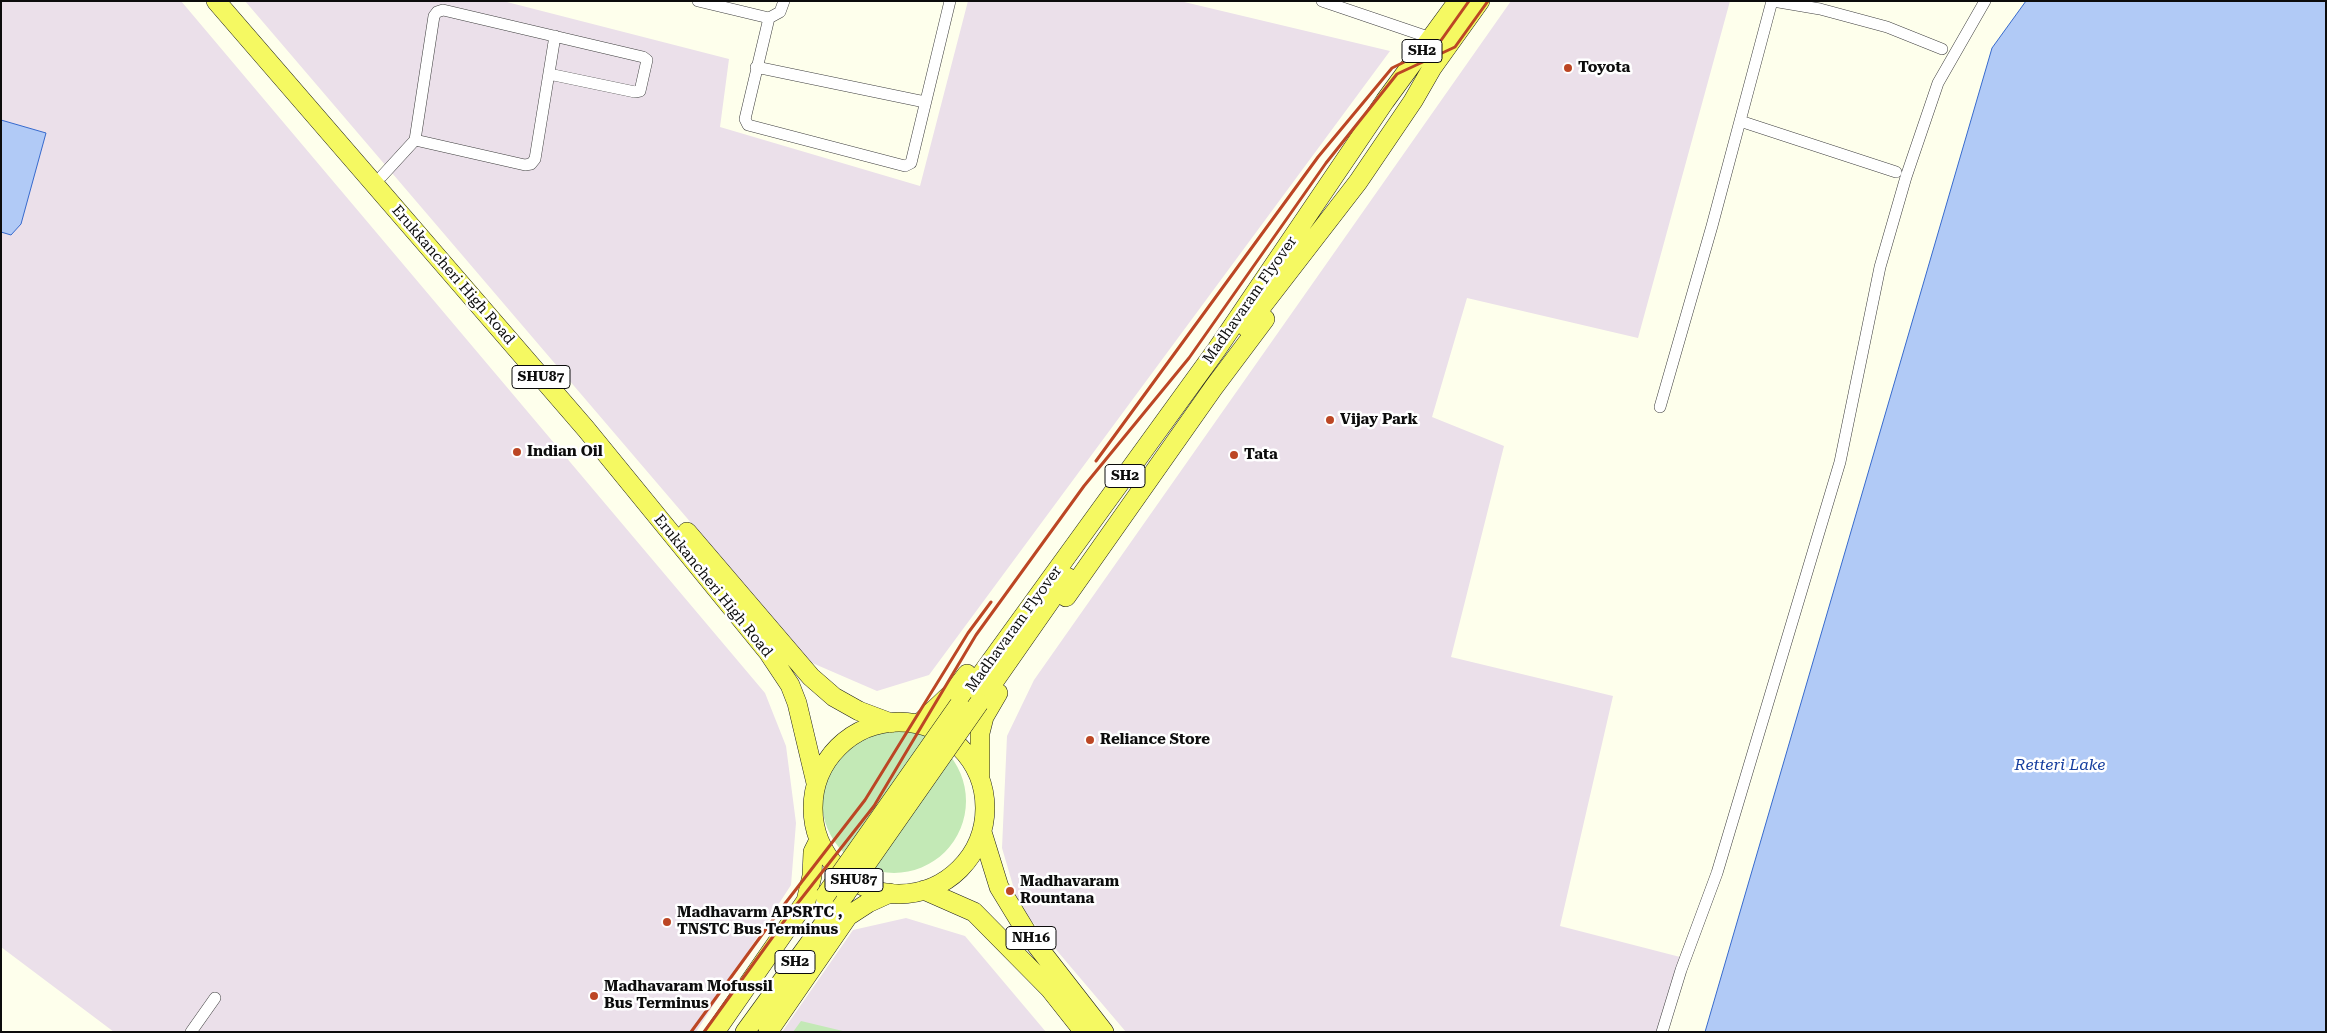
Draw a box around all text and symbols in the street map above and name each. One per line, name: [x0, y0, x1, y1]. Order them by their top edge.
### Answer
road number: SH2: [1402, 40, 1442, 62]
place label: Toyota: [1578, 59, 1630, 77]
marker: Toyota: [1562, 62, 1574, 74]
street label: Erukkancheri High Road: [388, 202, 518, 348]
street label: Madhavaram Flyover: [1199, 233, 1301, 367]
road number: SHU87: [512, 366, 570, 388]
place label: Vijay Park: [1340, 411, 1418, 429]
marker: Vijay Park: [1324, 414, 1336, 426]
place label: Indian Oil: [527, 443, 603, 461]
marker: Indian Oil: [511, 446, 523, 458]
place label: Tata: [1244, 446, 1278, 464]
marker: Tata: [1228, 449, 1240, 461]
road number: SH2: [1105, 464, 1145, 488]
street label: Erukkancheri High Road: [650, 511, 776, 661]
street label: Madhavaram Flyover: [962, 563, 1066, 695]
place label: Reliance Store: [1100, 731, 1210, 749]
marker: Reliance Store: [1084, 734, 1096, 746]
water label: Retteri Lake: [2015, 755, 2105, 775]
road number: SHU87: [825, 868, 883, 892]
place label: Madhavaram Rountana: [1020, 873, 1119, 908]
marker: Madhavaram Rountana: [1004, 885, 1016, 897]
place label: Madhavarm APSRTC , TNSTC Bus Terminus: [677, 904, 843, 939]
marker: Madhavarm APSRTC , TNSTC Bus Terminus: [661, 916, 673, 928]
road number: NH16: [1006, 926, 1056, 950]
road number: SH2: [775, 950, 815, 974]
place label: Madhavaram Mofussil Bus Terminus: [604, 978, 773, 1013]
marker: Madhavaram Mofussil Bus Terminus: [588, 990, 600, 1002]

